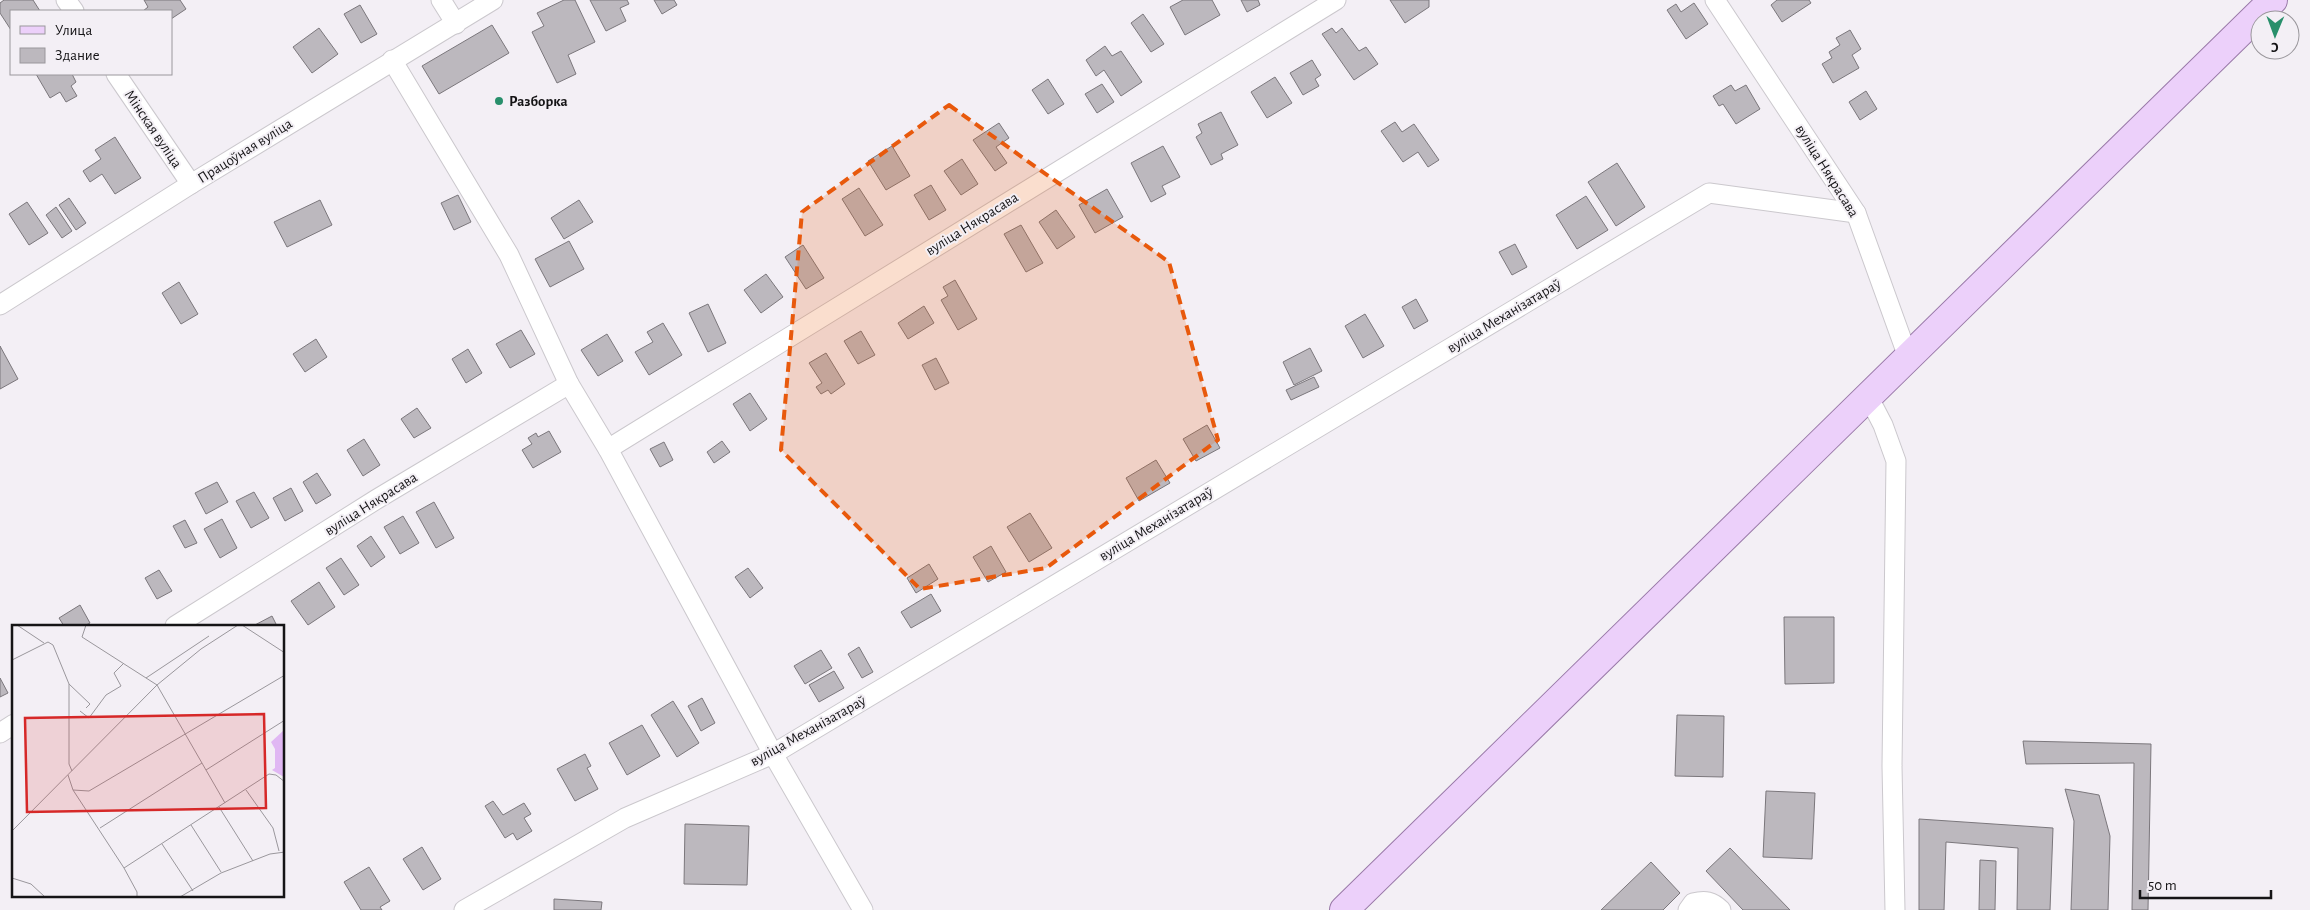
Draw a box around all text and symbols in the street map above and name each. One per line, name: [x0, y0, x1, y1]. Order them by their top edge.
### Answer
legend: [10, 10, 172, 75]
north arrow: [2250, 10, 2300, 60]
text: Улица: [55, 23, 92, 38]
text: С: [2271, 40, 2279, 54]
text: Здание: [55, 48, 100, 63]
street label: Мінская вуліца: [121, 87, 185, 171]
place label: Разборка: [509, 94, 568, 109]
marker: Разборка: [493, 95, 505, 107]
street label: Працоўная вуліца: [195, 116, 295, 186]
street label: вуліца Някрасава: [1793, 122, 1862, 220]
street label: вуліца Някрасава: [923, 189, 1021, 258]
street label: вуліца Механізатараў: [1444, 276, 1564, 356]
street label: вуліца Някрасава: [322, 469, 420, 538]
street label: вуліца Механізатараў: [1096, 484, 1216, 564]
inset map: [12, 625, 285, 898]
street label: вуліца Механізатараў: [748, 693, 869, 769]
scale bar: [2140, 868, 2271, 900]
text: 50 m: [2148, 878, 2177, 893]

